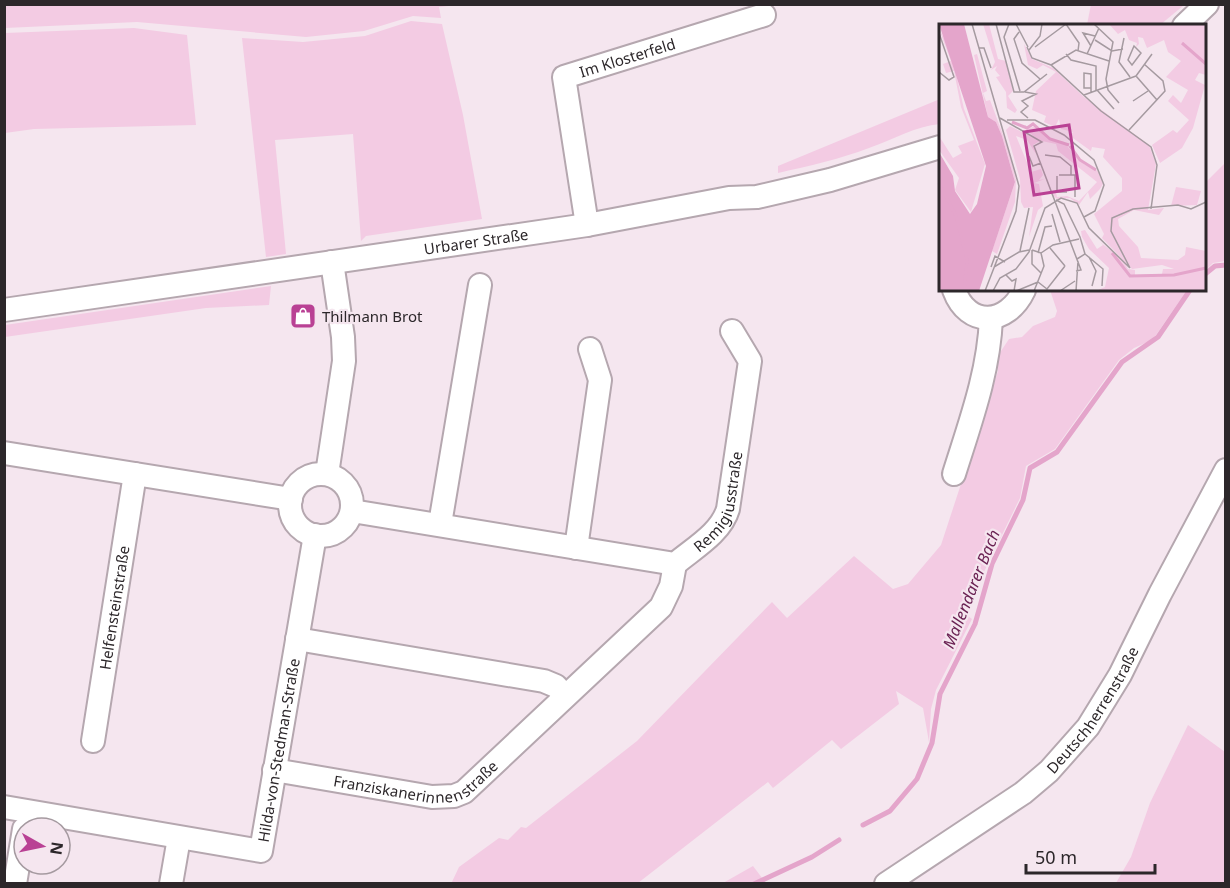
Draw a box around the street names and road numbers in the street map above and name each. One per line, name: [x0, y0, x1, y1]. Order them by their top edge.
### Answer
street label: Im Klosterfeld: [577, 33, 678, 82]
street label: Urbarer Straße: [422, 224, 530, 259]
street label: Remigiusstraße: [689, 450, 746, 556]
street label: Helfensteinstraße: [94, 544, 134, 671]
street label: Deutschherrenstraße: [1042, 643, 1143, 777]
street label: Hilda-von-Stedman-Straße: [253, 657, 304, 844]
street label: Franziskanerinnenstraße: [332, 756, 502, 807]

